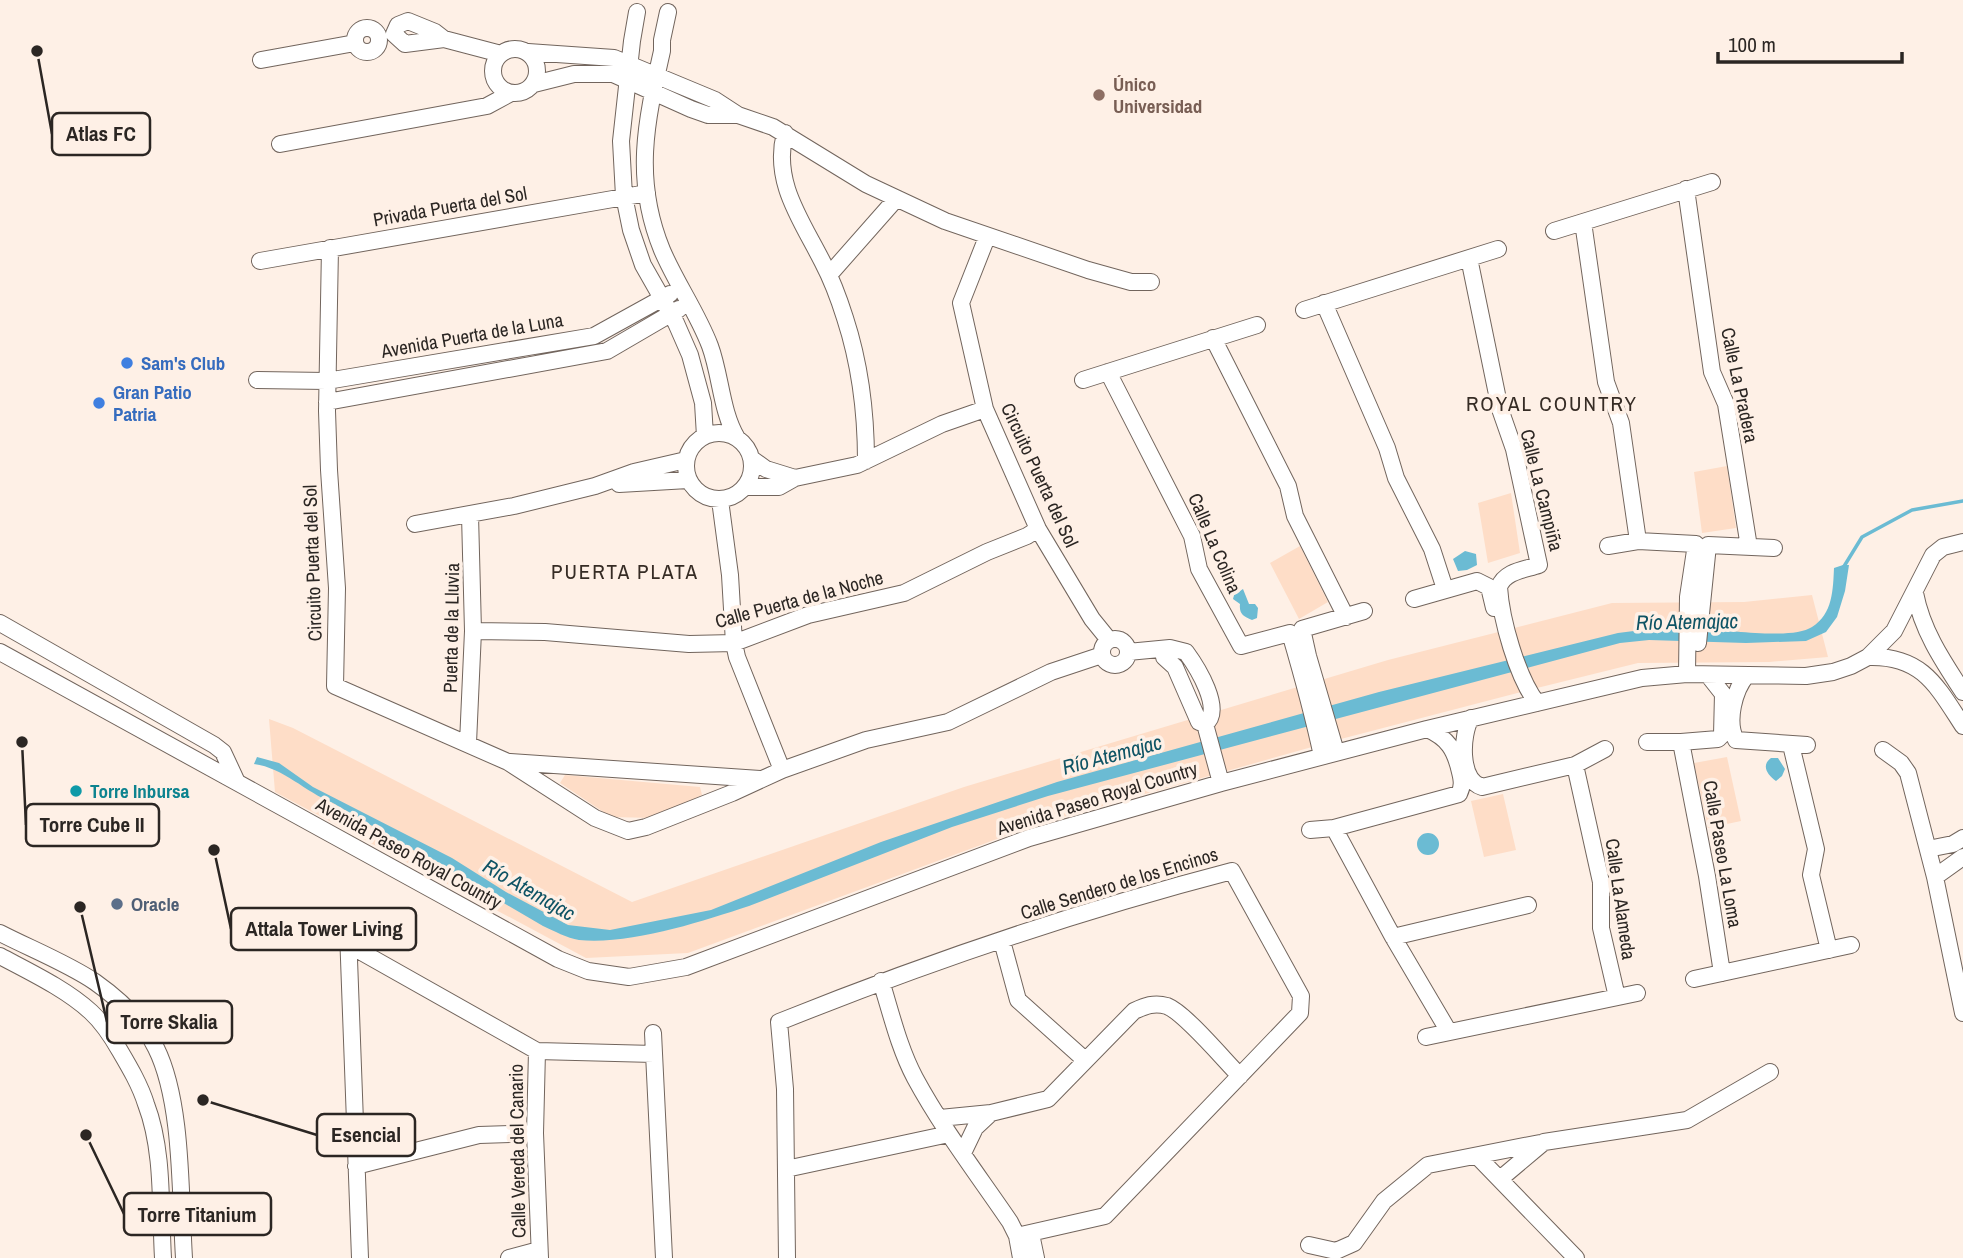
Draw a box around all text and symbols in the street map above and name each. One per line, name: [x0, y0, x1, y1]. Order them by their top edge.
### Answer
scale bar: [1718, 21, 1902, 65]
text: 100 m: [1728, 30, 1776, 59]
place label: Único Universidad: [1113, 71, 1202, 119]
marker: Único Universidad: [1091, 87, 1107, 103]
callout: Atlas FC: [52, 113, 150, 155]
text: Atlas FC: [66, 119, 136, 148]
street label: Privada Puerta del Sol: [371, 180, 529, 232]
street label: Avenida Puerta de la Luna: [378, 306, 565, 364]
street label: Calle La Pradera: [1715, 325, 1765, 445]
place label: Sam's Club: [141, 350, 225, 376]
marker: Sam's Club: [119, 355, 135, 371]
place label: Gran Patio Patria: [113, 379, 192, 427]
district label: ROYAL COUNTRY: [1466, 389, 1638, 418]
marker: Gran Patio Patria: [91, 395, 107, 411]
street label: Circuito Puerta del Sol: [995, 398, 1085, 552]
street label: Calle La Campiña: [1514, 426, 1570, 554]
street label: Circuito Puerta del Sol: [296, 484, 328, 642]
street label: Calle La Colina: [1182, 489, 1248, 597]
district label: PUERTA PLATA: [551, 557, 699, 586]
street label: Puerta de la Lluvia: [437, 562, 465, 693]
street label: Calle Puerta de la Noche: [712, 564, 886, 634]
water label: Río Atemajac: [1636, 606, 1739, 637]
water label: Río Atemajac: [1059, 727, 1165, 782]
street label: Avenida Paseo Royal Country: [993, 755, 1201, 841]
place label: Torre Inbursa: [90, 778, 190, 804]
street label: Calle Paseo La Loma: [1697, 778, 1749, 930]
marker: Torre Inbursa: [68, 783, 84, 799]
street label: Avenida Paseo Royal Country: [311, 791, 507, 915]
callout: Torre Cube II: [26, 804, 159, 846]
text: Torre Cube II: [40, 810, 144, 839]
street label: Calle La Alameda: [1600, 837, 1642, 962]
street label: Calle Sendero de los Encinos: [1017, 841, 1221, 925]
water label: Río Atemajac: [478, 851, 581, 928]
place label: Oracle: [131, 891, 180, 917]
marker: Oracle: [109, 896, 125, 912]
callout: Attala Tower Living: [231, 908, 416, 950]
text: Attala Tower Living: [245, 914, 403, 943]
callout: Torre Skalia: [107, 1001, 232, 1043]
text: Torre Skalia: [120, 1007, 218, 1036]
street label: Calle Vereda del Canario: [502, 1064, 532, 1238]
callout: Esencial: [317, 1114, 415, 1156]
text: Esencial: [331, 1120, 401, 1149]
callout: Torre Titanium: [124, 1193, 271, 1235]
text: Torre Titanium: [137, 1200, 257, 1229]

